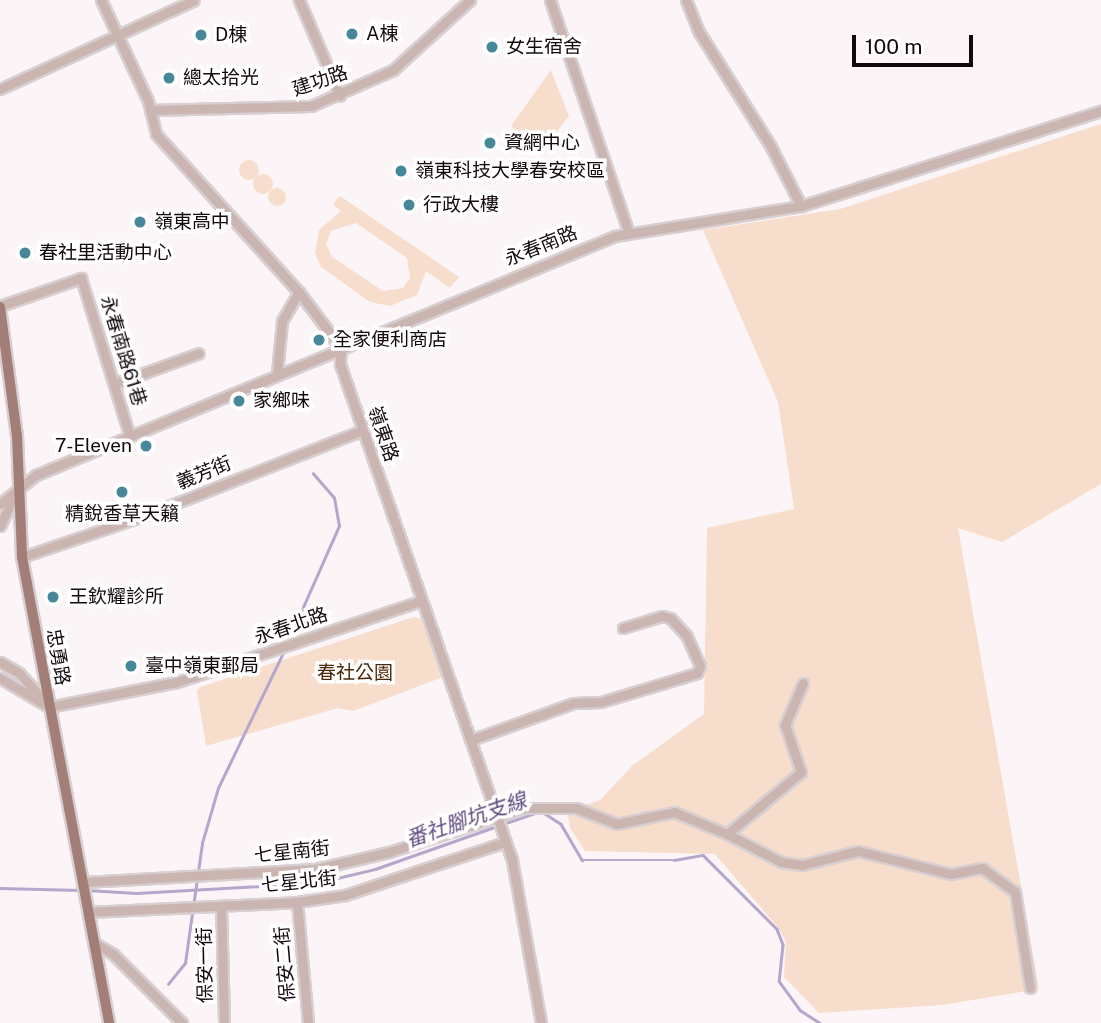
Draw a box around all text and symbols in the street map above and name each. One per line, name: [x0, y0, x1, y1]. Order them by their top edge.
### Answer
scale bar: [856, 21, 977, 65]
place label: A棟: [366, 23, 398, 45]
place label: D棟: [215, 24, 247, 46]
marker: A棟: [344, 26, 360, 42]
marker: D棟: [193, 27, 209, 43]
text: 100 m: [865, 34, 922, 59]
place label: 女生宿舍: [506, 36, 582, 58]
marker: 女生宿舍: [484, 39, 500, 55]
street label: 建功路: [289, 61, 351, 101]
place label: 總太拾光: [183, 67, 259, 89]
marker: 總太拾光: [161, 70, 177, 86]
place label: 資網中心: [504, 132, 580, 154]
marker: 資網中心: [482, 135, 498, 151]
place label: 嶺東科技大學春安校區: [415, 160, 605, 182]
marker: 嶺東科技大學春安校區: [393, 163, 409, 179]
place label: 行政大樓: [423, 194, 499, 216]
marker: 行政大樓: [401, 197, 417, 213]
place label: 嶺東高中: [154, 211, 230, 233]
marker: 嶺東高中: [132, 214, 148, 230]
street label: 永春南路: [501, 221, 581, 271]
place label: 春社里活動中心: [39, 242, 172, 264]
marker: 春社里活動中心: [17, 245, 33, 261]
street label: 永春南路61巷: [95, 293, 151, 409]
place label: 全家便利商店: [333, 329, 447, 351]
marker: 全家便利商店: [311, 332, 327, 348]
place label: 家鄉味: [253, 390, 310, 412]
marker: 家鄉味: [231, 393, 247, 409]
street label: 嶺東路: [363, 403, 403, 465]
place label: 7-Eleven: [55, 435, 132, 457]
marker: 7-Eleven: [138, 438, 154, 454]
street label: 義芳街: [173, 452, 235, 494]
marker: 精銳香草天籟: [114, 484, 130, 500]
place label: 精銳香草天籟: [65, 503, 179, 525]
place label: 王欽耀診所: [69, 586, 164, 608]
marker: 王欽耀診所: [43, 587, 63, 607]
street label: 永春北路: [251, 603, 331, 649]
street label: 忠勇路: [42, 627, 74, 687]
place label: 臺中嶺東郵局: [145, 655, 259, 677]
marker: 臺中嶺東郵局: [123, 658, 139, 674]
park label: 春社公園: [317, 662, 393, 684]
water label: 番社腳坑支線: [402, 788, 530, 852]
street label: 七星南街: [253, 837, 331, 867]
street label: 七星北街: [260, 867, 338, 897]
street label: 保安二街: [270, 925, 300, 1003]
street label: 保安一街: [193, 927, 217, 1003]

